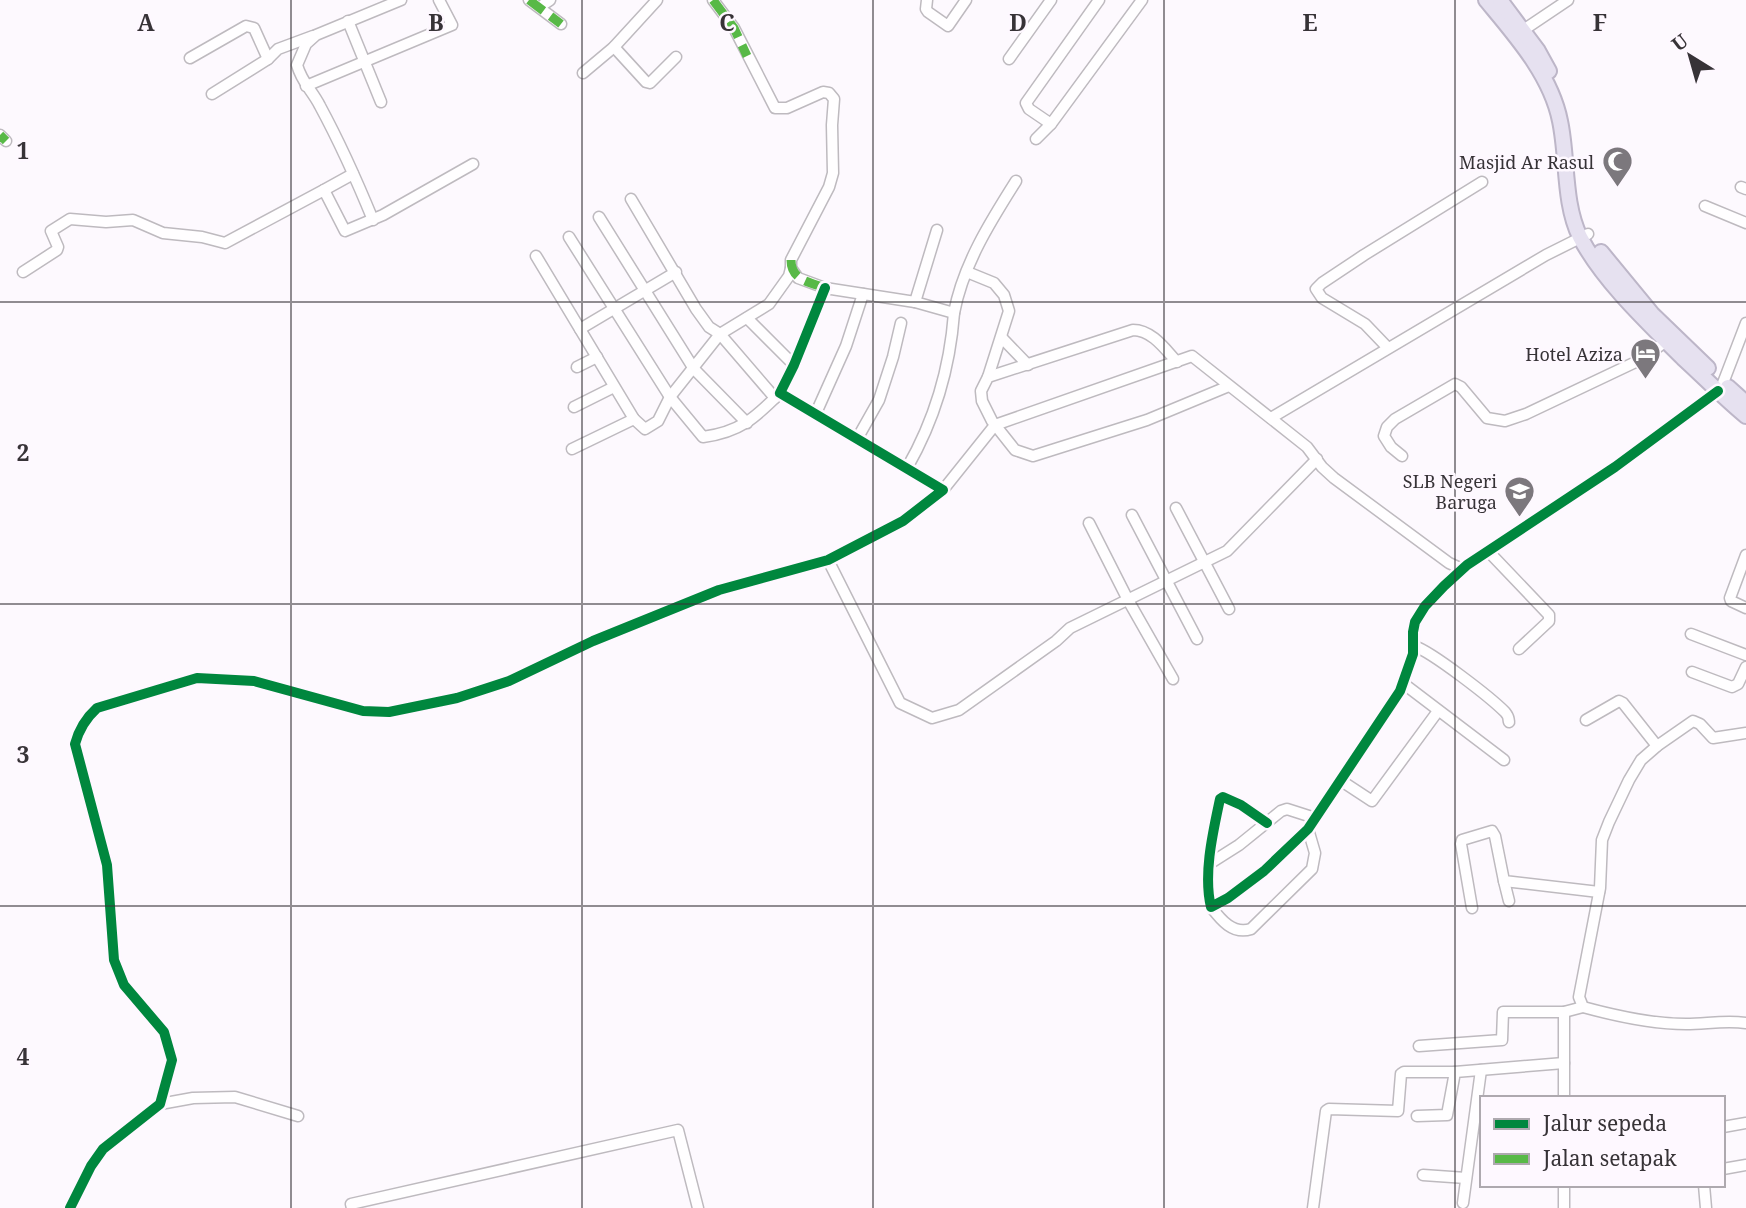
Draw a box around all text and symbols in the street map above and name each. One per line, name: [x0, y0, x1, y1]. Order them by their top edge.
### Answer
text: A: [137, 6, 155, 38]
text: B: [428, 6, 444, 38]
text: C: [719, 6, 735, 38]
text: D: [1009, 6, 1027, 38]
text: E: [1302, 6, 1318, 38]
text: F: [1593, 6, 1607, 38]
north arrow: [1655, 21, 1725, 91]
text: U: [1666, 28, 1693, 57]
text: 1: [17, 134, 30, 166]
mosque icon: Masjid Ar Rasul: [1600, 145, 1634, 189]
place label: Masjid Ar Rasul: [1459, 150, 1594, 174]
hotel icon: Hotel Aziza: [1629, 337, 1663, 381]
place label: Hotel Aziza: [1525, 342, 1623, 366]
text: 2: [17, 436, 30, 468]
place label: SLB Negeri Baruga: [1403, 469, 1497, 514]
school or university icon: SLB Negeri Baruga: [1503, 474, 1537, 518]
text: 3: [17, 738, 30, 770]
text: 4: [17, 1040, 30, 1072]
legend: [1480, 1096, 1725, 1187]
text: Jalur sepeda: [1542, 1109, 1667, 1137]
text: Jalan setapak: [1542, 1144, 1677, 1172]

